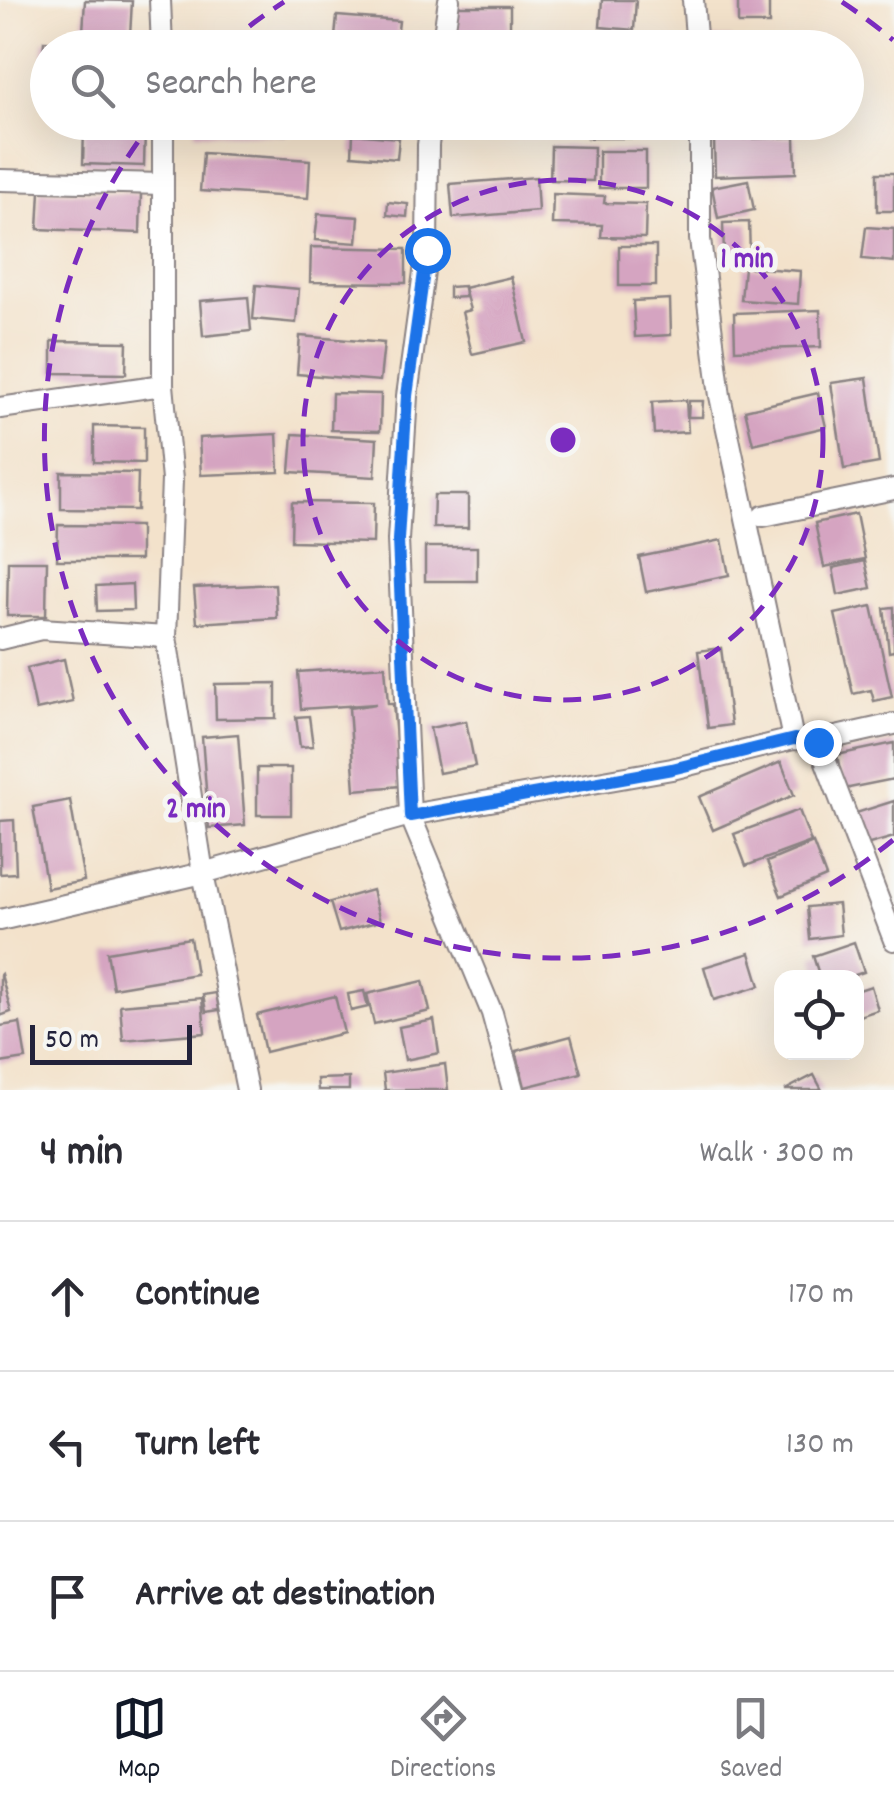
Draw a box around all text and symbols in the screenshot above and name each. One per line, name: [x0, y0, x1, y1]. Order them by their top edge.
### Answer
search box: [30, 30, 864, 140]
icon: search: [65, 58, 120, 113]
text: Search here: [145, 58, 317, 113]
route start: [405, 228, 451, 274]
text: 1 min: [720, 240, 774, 283]
centre of rings: [545, 422, 581, 458]
route end: [796, 720, 842, 766]
text: 2 min: [166, 790, 226, 833]
map controls: [774, 970, 864, 1060]
button: locate: [774, 970, 864, 1060]
scale bar: [30, 1020, 192, 1064]
text: 50 m: [45, 1022, 99, 1062]
text: 4 min: [40, 1125, 123, 1185]
text: Walk · 300 m: [700, 1132, 854, 1178]
icon: ahead: [40, 1269, 95, 1324]
text: Continue: [135, 1269, 260, 1324]
text: 170 m: [788, 1273, 854, 1319]
icon: left: [40, 1419, 95, 1474]
text: Turn left: [135, 1419, 260, 1474]
text: 130 m: [786, 1423, 854, 1469]
icon: arrive: [40, 1569, 95, 1624]
text: Arrive at destination: [135, 1569, 435, 1624]
tab: Map: [112, 1691, 167, 1791]
tab: Directions: [390, 1691, 496, 1791]
tab: Saved: [720, 1691, 782, 1791]

